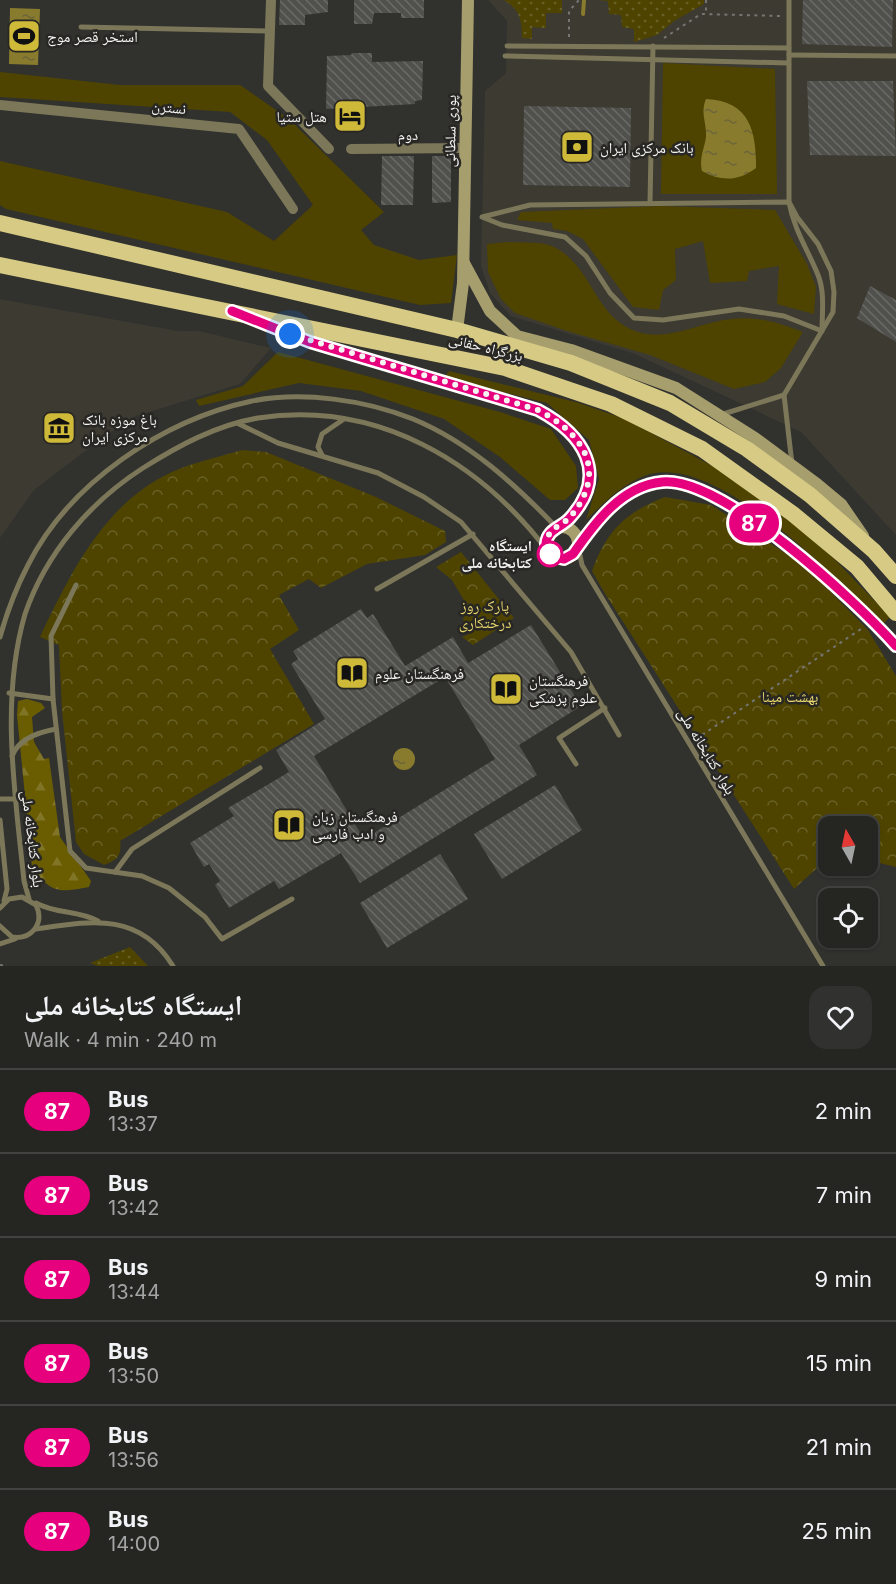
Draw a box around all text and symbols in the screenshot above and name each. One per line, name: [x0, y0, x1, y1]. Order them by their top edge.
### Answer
sports icon: استخر قصر موج: [6, 18, 42, 54]
place label: استخر قصر موج: [47, 27, 138, 47]
street label: پوری سلطانی: [440, 95, 461, 168]
street label: نسترن: [151, 96, 187, 119]
hotel icon: هتل ستیا: [332, 98, 368, 134]
place label: هتل ستیا: [276, 107, 327, 127]
street label: دوم: [398, 125, 418, 145]
bank icon: بانک مرکزی ایران: [559, 129, 595, 165]
place label: بانک مرکزی ایران: [600, 138, 694, 158]
your location: [275, 319, 305, 349]
street label: بزرگراه حقانی: [447, 329, 525, 366]
museum icon: باغ موزه بانک مرکزی ایران: [41, 410, 77, 446]
place label: باغ موزه بانک مرکزی ایران: [82, 410, 157, 447]
line badge: 87: [727, 504, 781, 542]
text: 87: [741, 511, 767, 536]
place label: ایستگاه کتابخانه ملی: [462, 536, 532, 572]
marker: ایستگاه کتابخانه ملی: [537, 541, 563, 567]
park label: پارک روز درختکاری: [459, 596, 511, 633]
library icon: فرهنگستان علوم: [334, 655, 370, 691]
place label: فرهنگستان علوم: [375, 664, 464, 684]
library icon: فرهنگستان علوم پزشکی: [488, 671, 524, 707]
place label: فرهنگستان علوم پزشکی: [529, 671, 598, 708]
park label: بهشت مينا: [762, 687, 818, 706]
street label: بلوار کتابخانه ملی: [673, 704, 740, 798]
street label: بلوار کتابخانه ملی: [17, 789, 48, 889]
library icon: فرهنگستان زبان و ادب فارسی: [271, 807, 307, 843]
place label: فرهنگستان زبان و ادب فارسی: [312, 807, 398, 844]
north arrow: [818, 816, 878, 876]
map controls: [818, 816, 878, 948]
button: locate: [818, 888, 878, 948]
button: heart: [809, 986, 872, 1049]
text: ایستگاه کتابخانه ملی: [24, 988, 242, 1022]
text: Walk · 4 min · 240 m: [24, 1028, 217, 1052]
text: Bus: [108, 1086, 149, 1112]
text: 2 min: [815, 1098, 872, 1124]
text: 87: [44, 1099, 70, 1124]
text: 13:37: [108, 1112, 158, 1136]
text: Bus: [108, 1170, 149, 1196]
text: 7 min: [816, 1182, 872, 1208]
text: 87: [44, 1183, 70, 1208]
text: 13:42: [108, 1196, 159, 1220]
text: Bus: [108, 1254, 149, 1280]
text: 9 min: [815, 1266, 872, 1292]
text: 87: [44, 1267, 70, 1292]
text: 13:44: [108, 1280, 160, 1304]
text: Bus: [108, 1338, 149, 1364]
text: 15 min: [806, 1350, 872, 1376]
text: 87: [44, 1351, 70, 1376]
text: 13:50: [108, 1364, 159, 1388]
text: Bus: [108, 1422, 149, 1448]
text: 21 min: [806, 1434, 872, 1460]
text: 87: [44, 1435, 70, 1460]
text: 13:56: [108, 1448, 159, 1472]
text: Bus: [108, 1506, 149, 1532]
text: 25 min: [801, 1518, 872, 1544]
text: 87: [44, 1519, 70, 1544]
text: 14:00: [108, 1532, 160, 1556]

